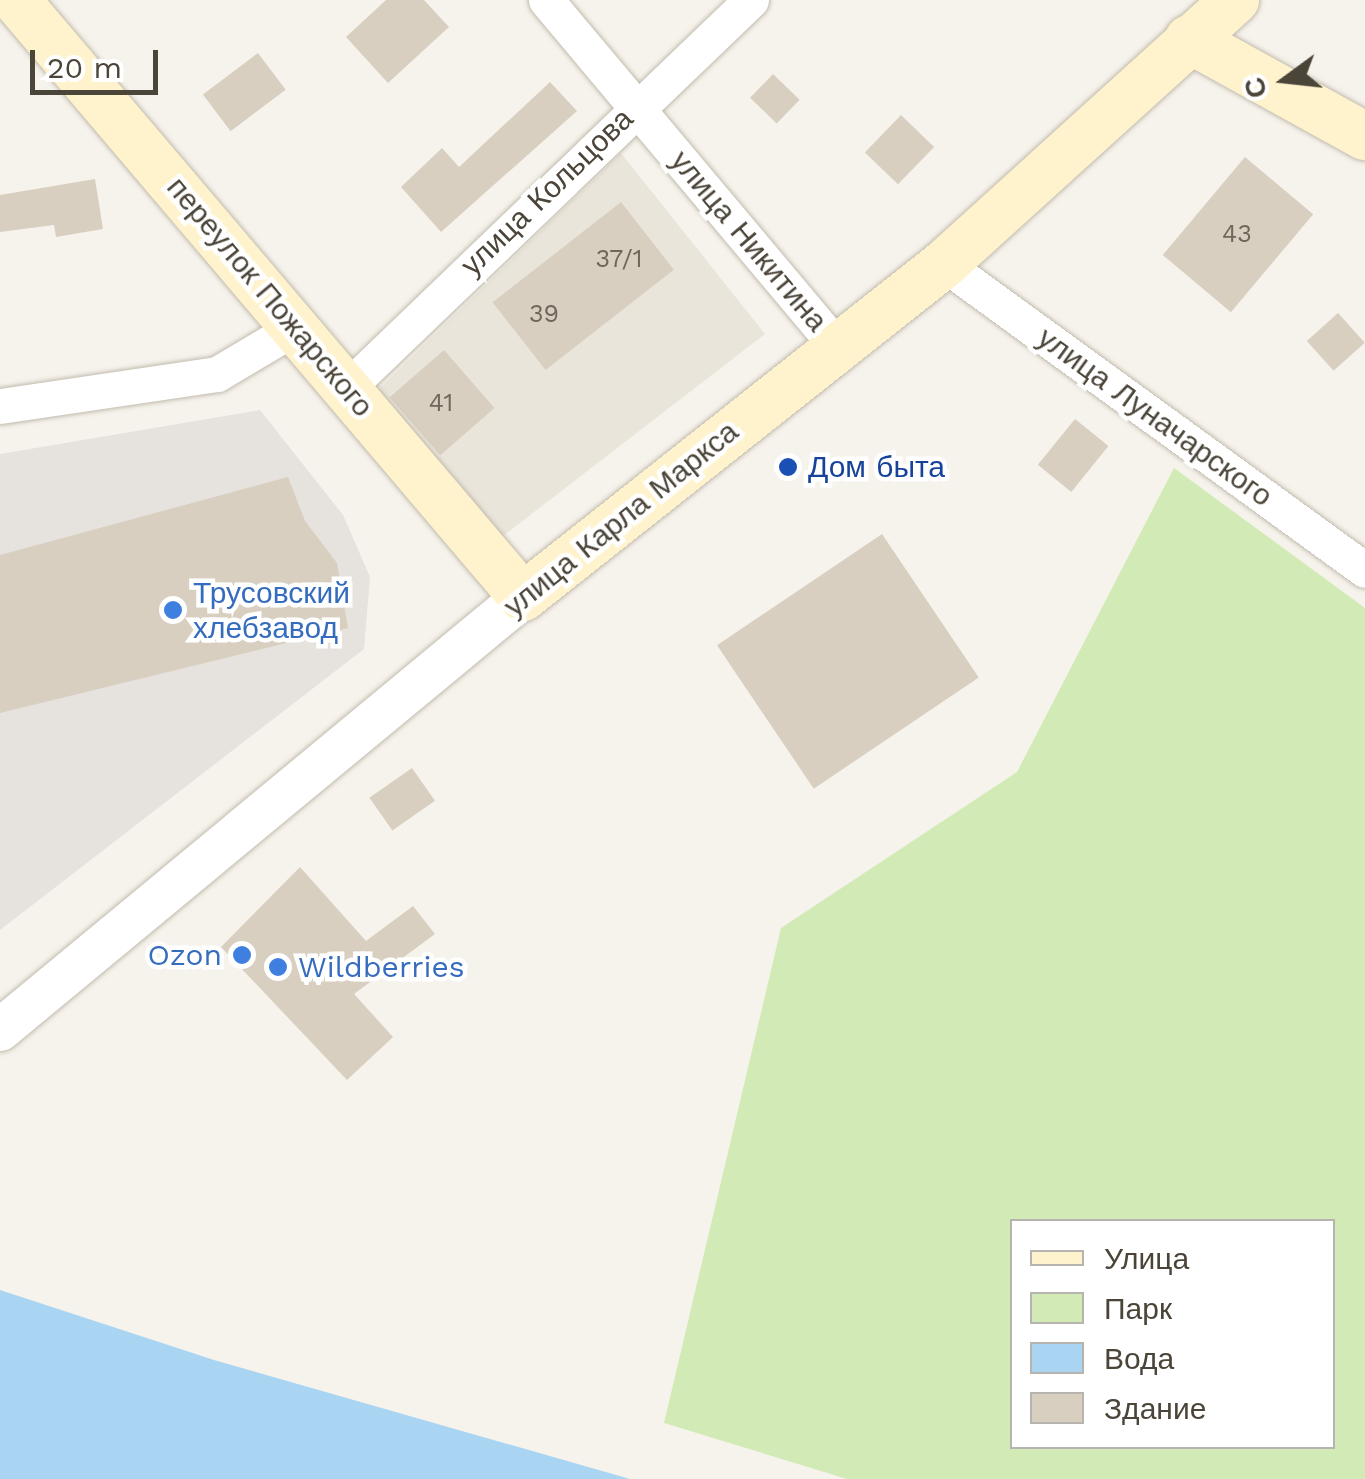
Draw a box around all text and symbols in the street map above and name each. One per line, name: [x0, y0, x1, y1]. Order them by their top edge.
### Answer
scale bar: [35, 30, 162, 92]
north arrow: [1235, 30, 1335, 130]
text: 20 m: [47, 50, 122, 85]
text: С: [1237, 74, 1274, 102]
street label: улица Кольцова: [454, 101, 640, 283]
street label: улица Никитина: [663, 143, 835, 339]
street label: переулок Пожарского: [159, 170, 381, 424]
house number: 43: [1222, 219, 1252, 249]
house number: 37/1: [596, 244, 642, 274]
house number: 39: [529, 299, 559, 329]
street label: улица Луначарского: [1031, 320, 1279, 514]
house number: 41: [429, 388, 453, 418]
street label: улица Карла Маркса: [497, 414, 745, 624]
place label: Дом быта: [808, 449, 945, 485]
marker: Дом быта: [777, 456, 799, 478]
place label: Трусовский хлебзавод: [193, 575, 350, 646]
marker: Трусовский хлебзавод: [162, 599, 184, 621]
place label: Ozon: [147, 937, 222, 973]
marker: Ozon: [231, 944, 253, 966]
place label: Wildberries: [298, 949, 464, 985]
marker: Wildberries: [267, 956, 289, 978]
legend: [1010, 1219, 1335, 1449]
text: Улица: [1104, 1241, 1189, 1276]
text: Парк: [1104, 1291, 1172, 1326]
text: Вода: [1104, 1341, 1174, 1376]
text: Здание: [1104, 1391, 1206, 1426]

